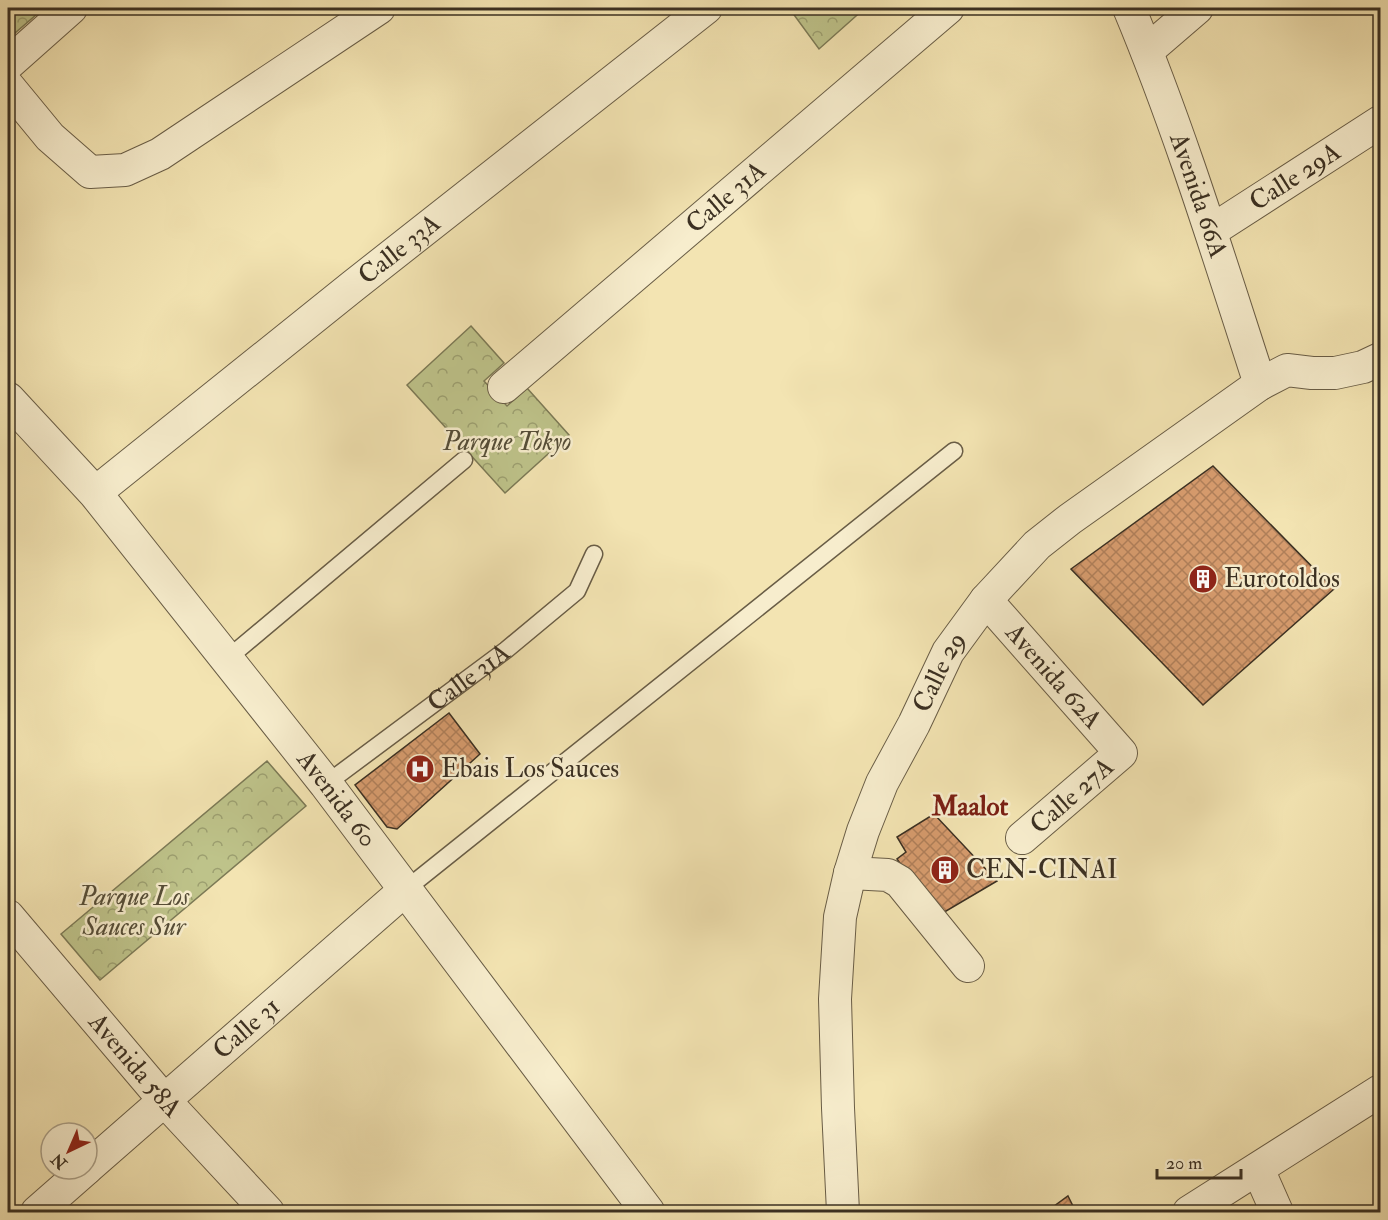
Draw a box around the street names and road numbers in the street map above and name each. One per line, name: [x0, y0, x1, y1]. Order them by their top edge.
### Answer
street label: Avenida 66A: [1162, 128, 1234, 262]
street label: Calle 29A: [1243, 135, 1347, 218]
street label: Calle 31A: [680, 154, 773, 240]
street label: Calle 33A: [352, 207, 447, 292]
street label: Avenida 62A: [998, 616, 1109, 736]
street label: Calle 29: [906, 626, 973, 717]
street label: Calle 31A: [421, 636, 517, 719]
street label: Avenida 60: [289, 743, 384, 854]
street label: Calle 27A: [1023, 751, 1121, 841]
street label: Calle 31: [207, 991, 287, 1066]
street label: Avenida 58A: [81, 1006, 189, 1125]

